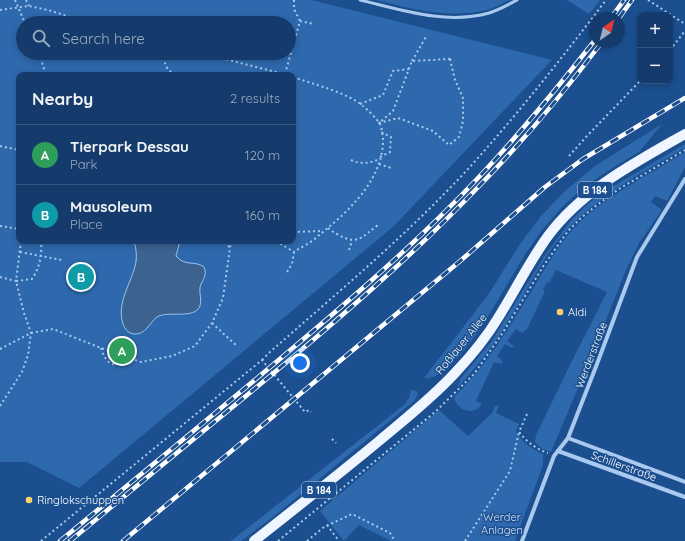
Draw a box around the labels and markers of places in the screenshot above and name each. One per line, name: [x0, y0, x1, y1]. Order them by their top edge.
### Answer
pin: B: [68, 262, 94, 292]
place label: Aldi: [568, 305, 587, 319]
marker: Aldi: [555, 307, 565, 317]
pin: A: [109, 336, 135, 366]
place label: Ringlokschuppen: [37, 493, 124, 507]
marker: Ringlokschuppen: [24, 495, 34, 505]

